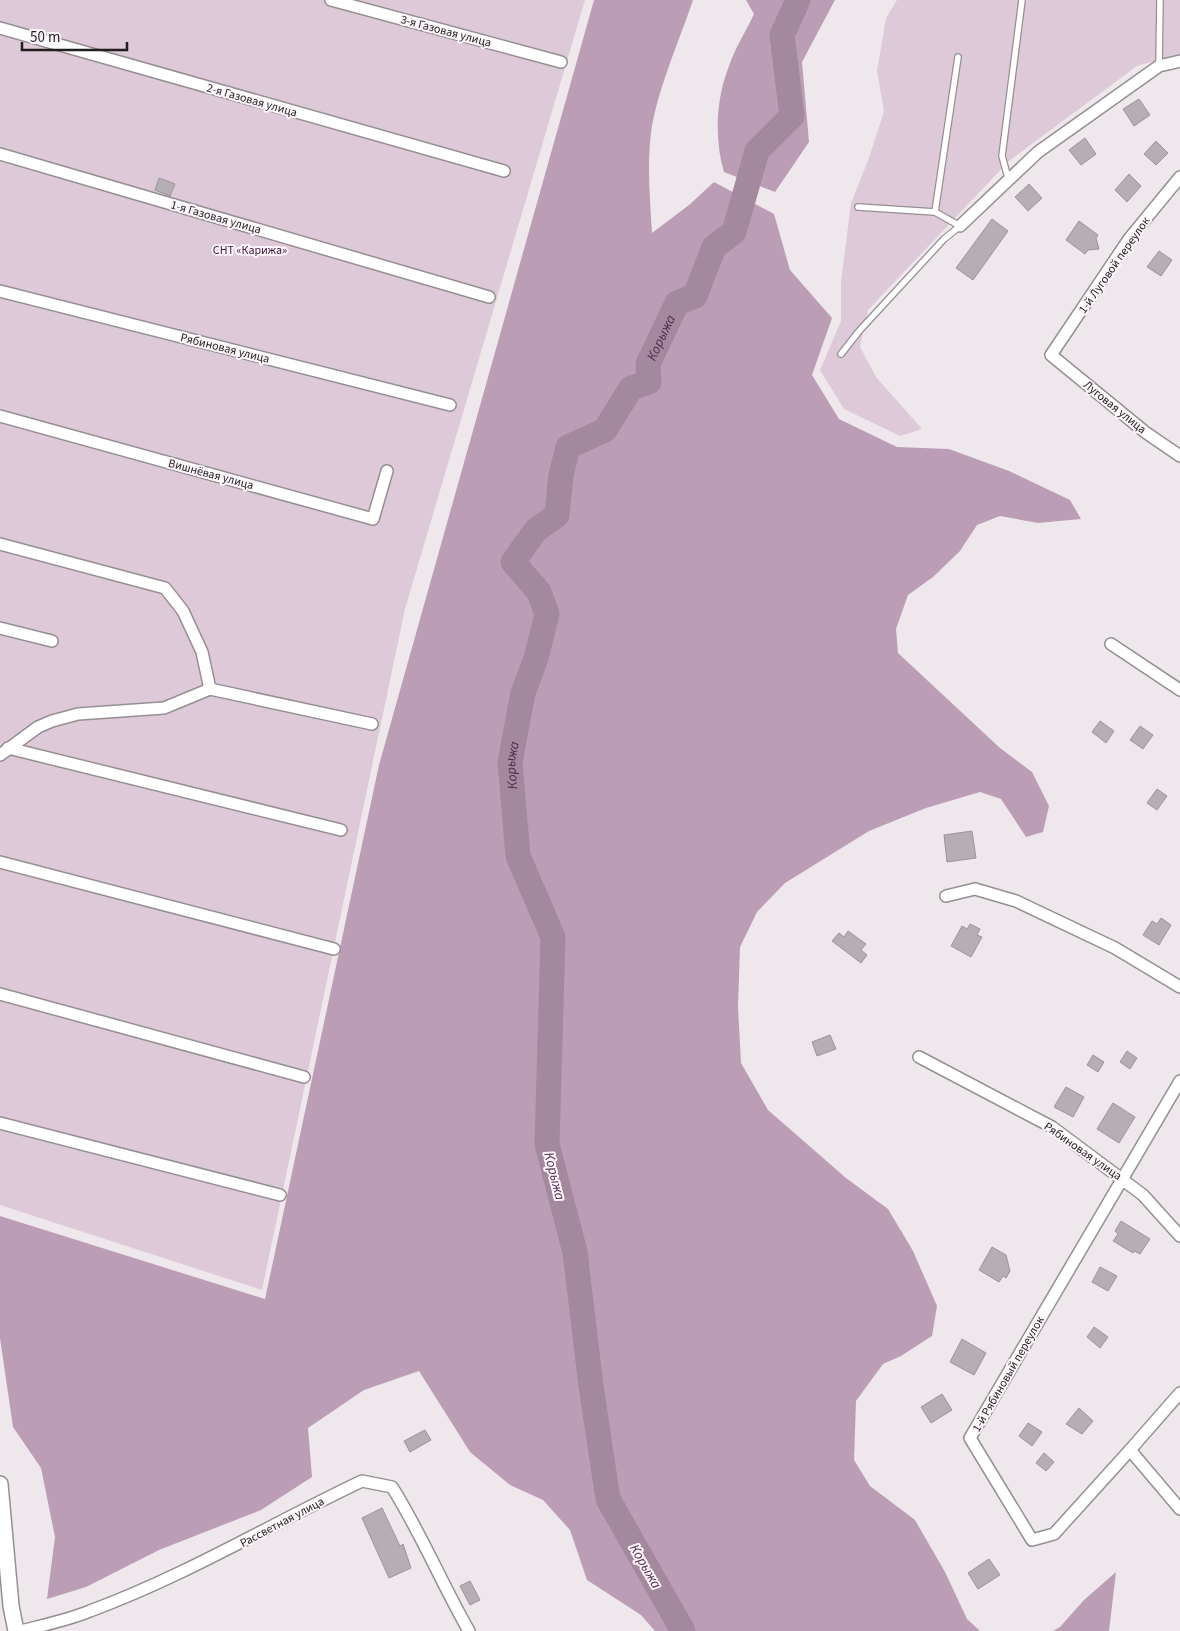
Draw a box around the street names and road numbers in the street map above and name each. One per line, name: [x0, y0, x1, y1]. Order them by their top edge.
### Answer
street label: 3-я Газовая улица: [399, 11, 493, 52]
street label: 2-я Газовая улица: [205, 79, 299, 122]
street label: 1-я Газовая улица: [169, 196, 263, 239]
street label: 1-й Луговой переулок: [1075, 214, 1154, 317]
street label: Рябиновая улица: [178, 329, 271, 368]
street label: Луговая улица: [1080, 377, 1150, 438]
street label: Вишнёвая улица: [166, 455, 255, 494]
street label: Рябиновая улица: [1040, 1118, 1125, 1185]
street label: 1-й Рябиновый переулок: [968, 1313, 1049, 1435]
street label: Рассветная улица: [237, 1493, 327, 1552]

